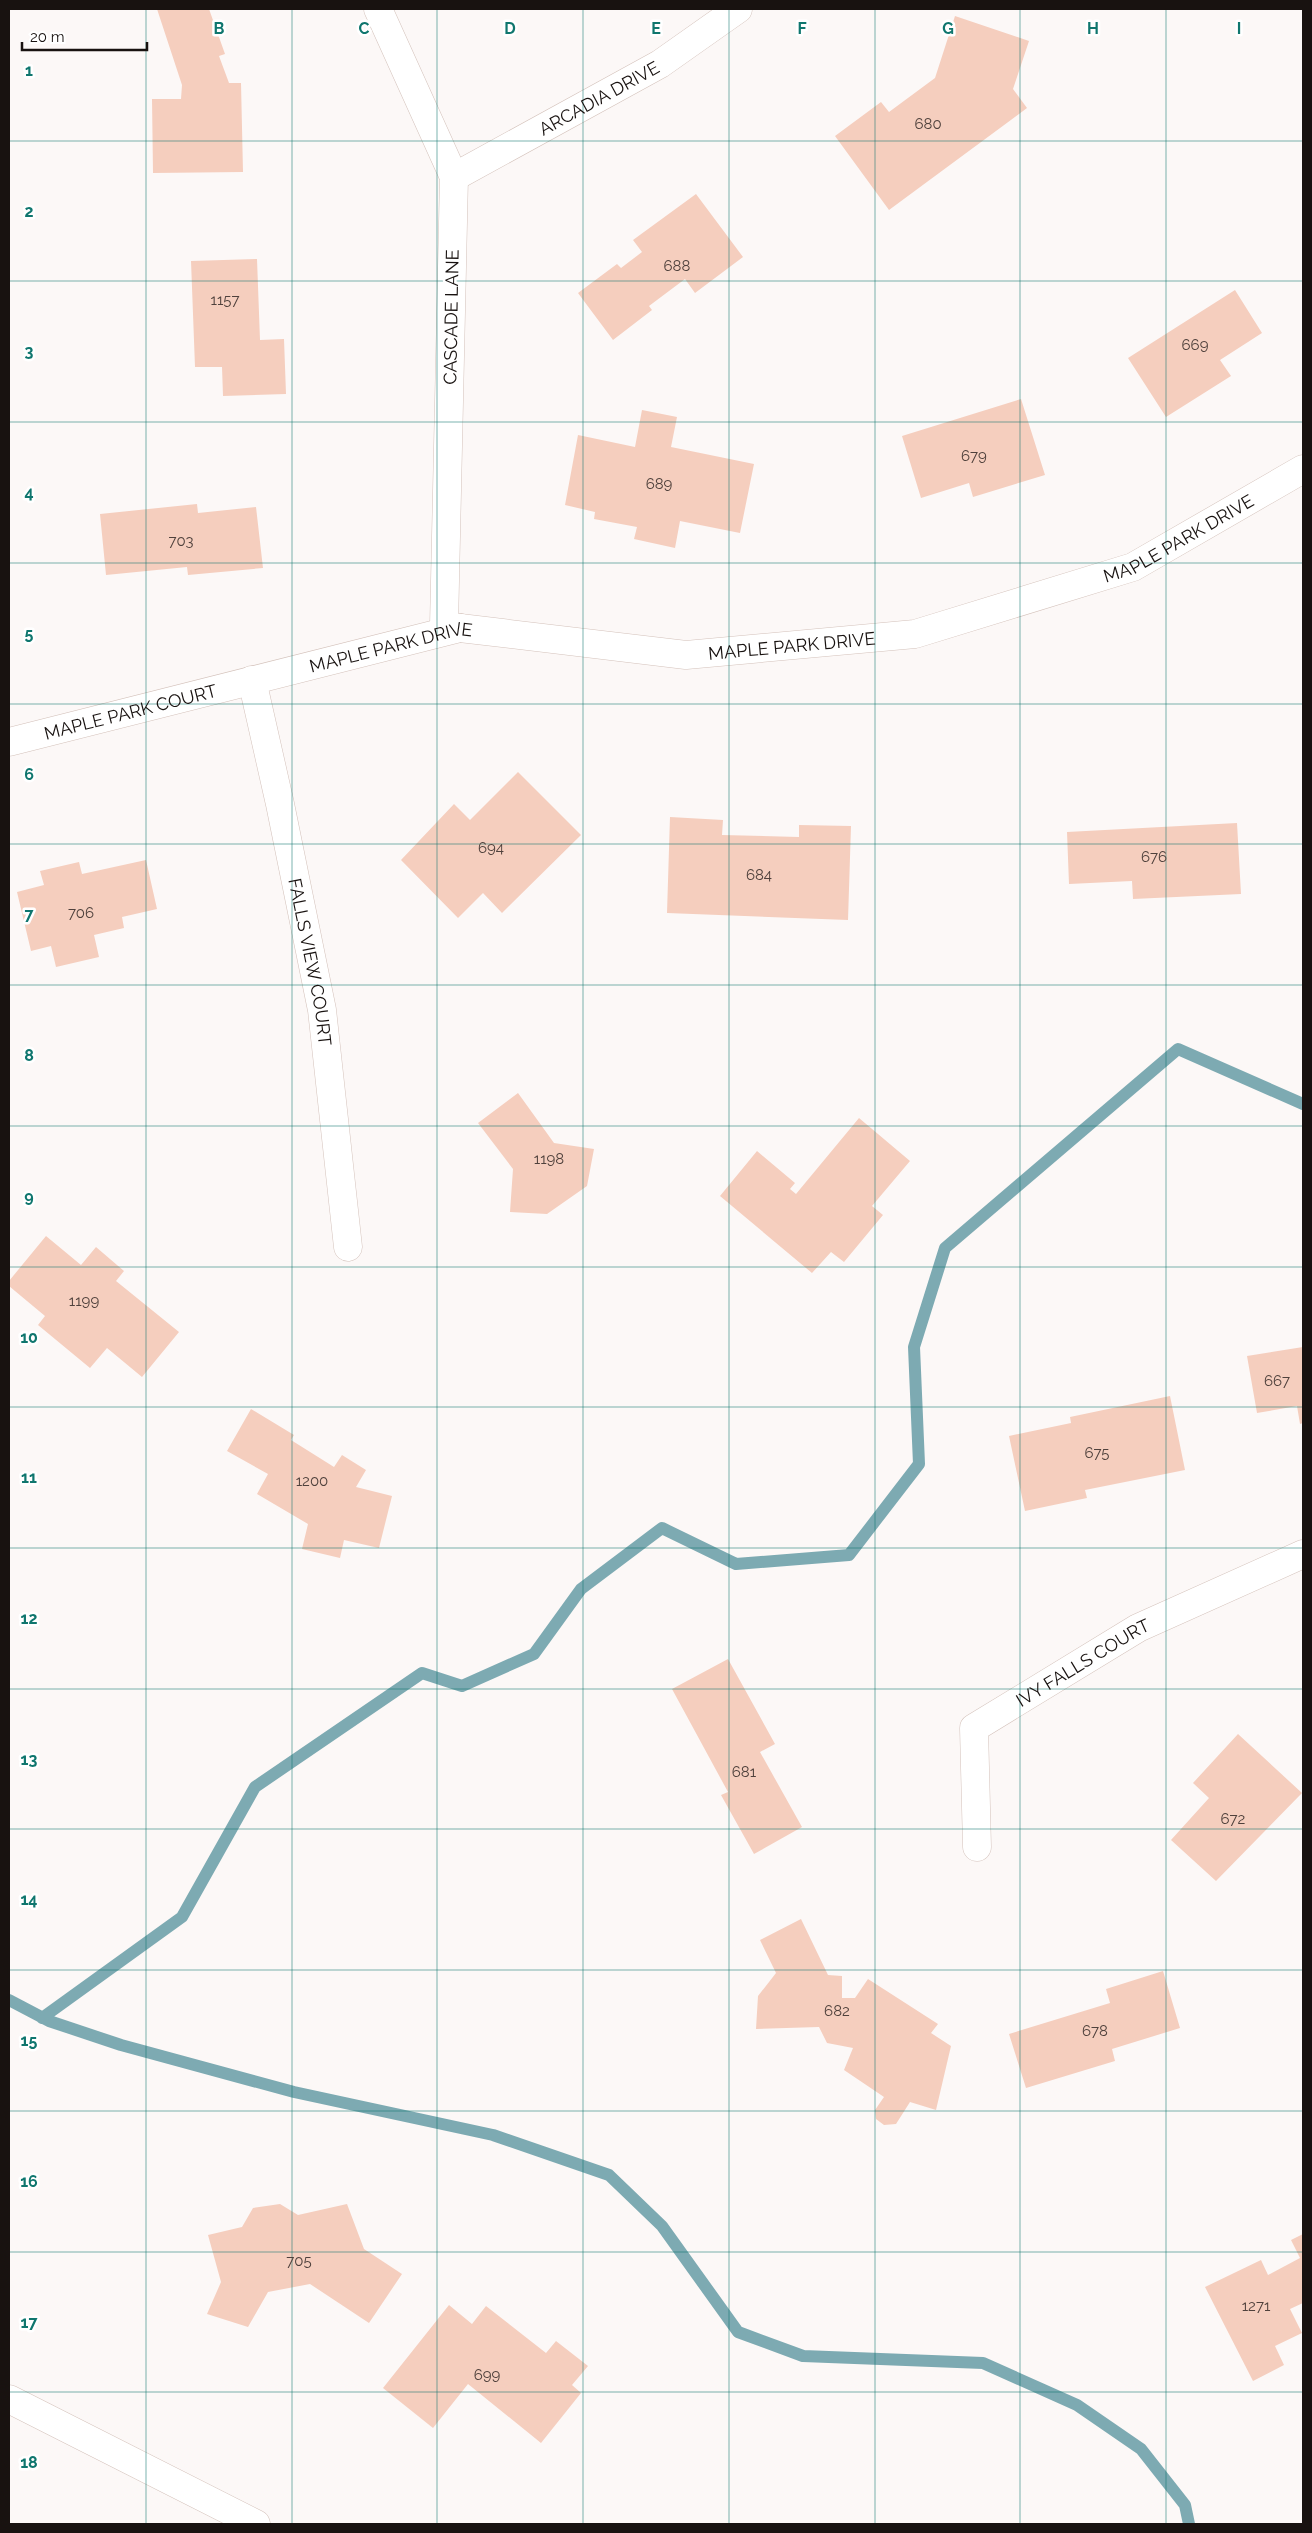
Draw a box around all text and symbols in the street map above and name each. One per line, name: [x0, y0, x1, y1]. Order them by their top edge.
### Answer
text: B: [214, 19, 225, 38]
text: C: [359, 19, 370, 38]
text: D: [504, 19, 516, 38]
text: E: [651, 19, 661, 38]
text: F: [797, 19, 807, 38]
text: G: [942, 19, 954, 38]
text: H: [1087, 19, 1099, 38]
text: I: [1237, 19, 1241, 38]
scale bar: [22, 20, 148, 52]
text: 20 m: [30, 28, 65, 46]
street label: ARCADIA DRIVE: [535, 56, 663, 139]
text: 1: [25, 61, 33, 80]
house number: 680: [914, 115, 942, 133]
text: 2: [24, 202, 34, 221]
street label: CASCADE LANE: [439, 249, 463, 385]
house number: 688: [664, 257, 691, 275]
house number: 1157: [211, 291, 240, 309]
house number: 669: [1182, 336, 1209, 354]
text: 3: [25, 342, 34, 361]
house number: 679: [961, 447, 987, 465]
house number: 689: [646, 475, 673, 493]
text: 4: [24, 483, 34, 502]
street label: MAPLE PARK DRIVE: [1101, 489, 1257, 586]
house number: 703: [168, 532, 194, 550]
street label: MAPLE PARK DRIVE: [307, 617, 474, 676]
text: 5: [25, 624, 34, 643]
street label: MAPLE PARK DRIVE: [707, 627, 876, 663]
street label: MAPLE PARK COURT: [42, 679, 219, 743]
text: 6: [24, 765, 34, 784]
house number: 694: [478, 839, 504, 857]
house number: 676: [1141, 848, 1167, 866]
house number: 684: [746, 866, 772, 884]
street label: FALLS VIEW COURT: [285, 876, 336, 1047]
house number: 706: [68, 904, 94, 922]
text: 7: [25, 905, 34, 924]
text: 8: [24, 1046, 34, 1065]
house number: 1198: [534, 1150, 564, 1168]
text: 9: [24, 1187, 34, 1206]
house number: 1199: [69, 1292, 99, 1310]
text: 10: [20, 1328, 38, 1347]
house number: 667: [1264, 1372, 1290, 1390]
house number: 675: [1084, 1444, 1110, 1462]
text: 11: [21, 1468, 37, 1487]
house number: 1200: [296, 1472, 328, 1490]
text: 12: [21, 1609, 37, 1628]
street label: IVY FALLS COURT: [1012, 1614, 1152, 1711]
text: 13: [21, 1750, 37, 1769]
house number: 681: [732, 1763, 757, 1781]
house number: 672: [1221, 1810, 1246, 1828]
text: 14: [20, 1890, 38, 1909]
house number: 682: [824, 2002, 850, 2020]
house number: 678: [1082, 2022, 1108, 2040]
text: 15: [21, 2031, 38, 2050]
text: 16: [20, 2172, 38, 2191]
house number: 705: [286, 2252, 312, 2270]
house number: 1271: [1242, 2297, 1271, 2315]
text: 17: [21, 2313, 37, 2332]
house number: 699: [474, 2366, 501, 2384]
text: 18: [20, 2453, 38, 2472]

